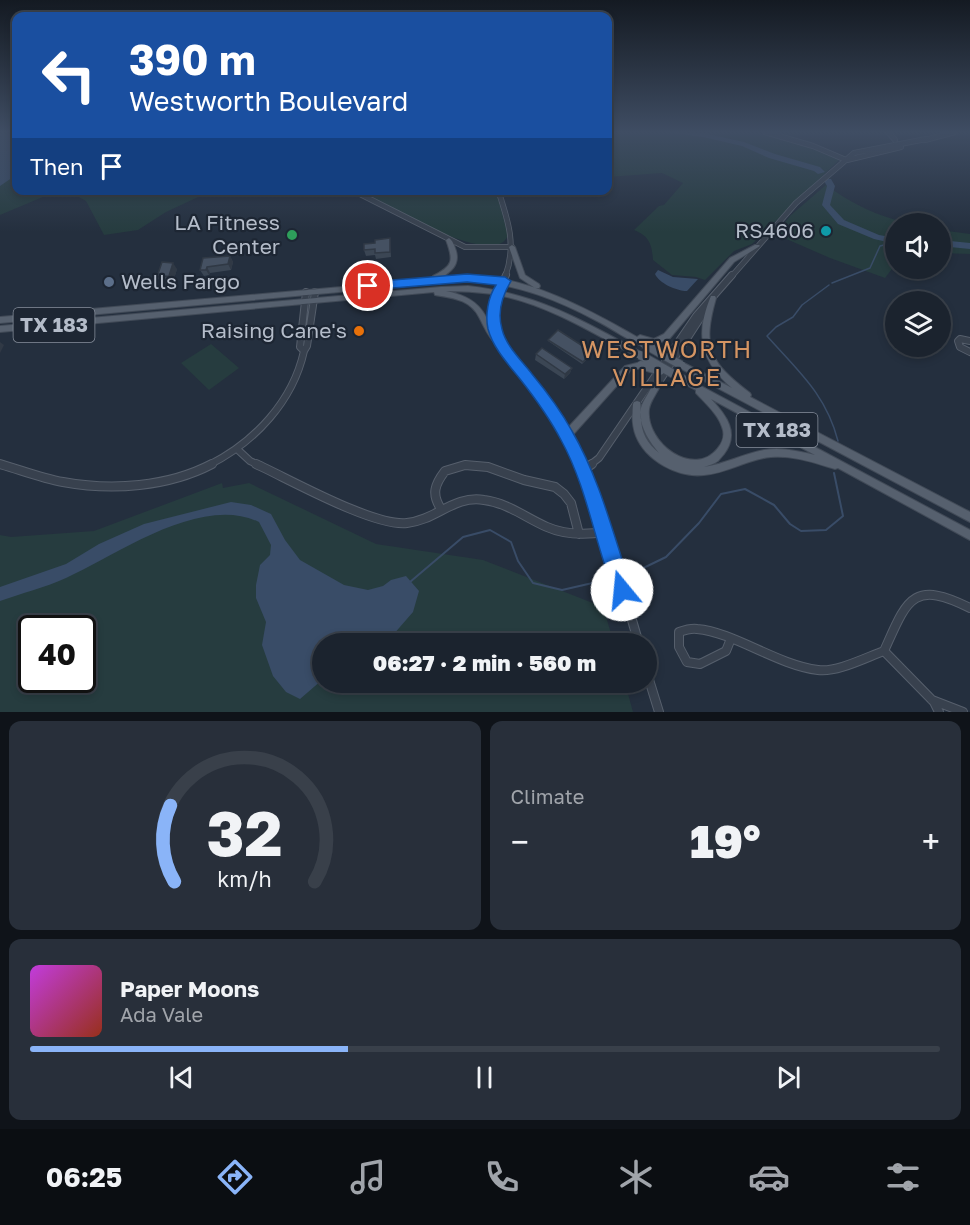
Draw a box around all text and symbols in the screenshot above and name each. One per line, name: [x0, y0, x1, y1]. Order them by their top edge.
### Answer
text: 390 m: [129, 34, 256, 84]
icon: left: [30, 36, 108, 114]
text: Westworth Boulevard: [129, 85, 408, 117]
icon: arrive: [95, 150, 128, 183]
text: Then: [30, 153, 83, 180]
place label: LA Fitness Center: [174, 209, 280, 259]
map controls: [885, 213, 951, 357]
button: sound: [885, 213, 951, 279]
place label: RS4606: [735, 217, 814, 243]
marker: RS4606: [819, 224, 833, 238]
marker: LA Fitness Center: [285, 228, 299, 242]
pin: [342, 260, 393, 311]
place label: Wells Fargo: [121, 268, 240, 294]
icon: arrive: [351, 269, 384, 302]
marker: Wells Fargo: [102, 275, 116, 289]
button: layers: [885, 291, 951, 357]
road number: TX 183: [14, 308, 94, 342]
place label: Raising Cane's: [201, 317, 347, 343]
marker: Raising Cane's: [352, 324, 366, 338]
district label: WESTWORTH VILLAGE: [581, 334, 753, 391]
road number: TX 183: [736, 413, 818, 447]
position arrow: [590, 558, 654, 622]
speed limit sign: 40: [18, 615, 96, 693]
text: 06:27 · 2 min · 560 m: [373, 649, 596, 676]
text: Climate: [511, 784, 584, 808]
text: 32: [207, 795, 283, 870]
text: 19°: [690, 814, 761, 868]
text: −: [511, 822, 529, 861]
text: +: [922, 822, 940, 861]
text: km/h: [217, 867, 272, 893]
text: Paper Moons: [120, 975, 259, 1002]
text: Ada Vale: [120, 1002, 203, 1026]
icon: previous: [165, 1061, 198, 1094]
icon: pause: [468, 1061, 501, 1094]
icon: next: [772, 1061, 805, 1094]
icon: directions: [214, 1156, 256, 1198]
icon: music: [347, 1156, 389, 1198]
icon: phone: [481, 1156, 523, 1198]
icon: climate: [615, 1156, 657, 1198]
icon: car: [748, 1156, 790, 1198]
icon: filters: [882, 1156, 924, 1198]
text: 06:25: [46, 1161, 122, 1193]

